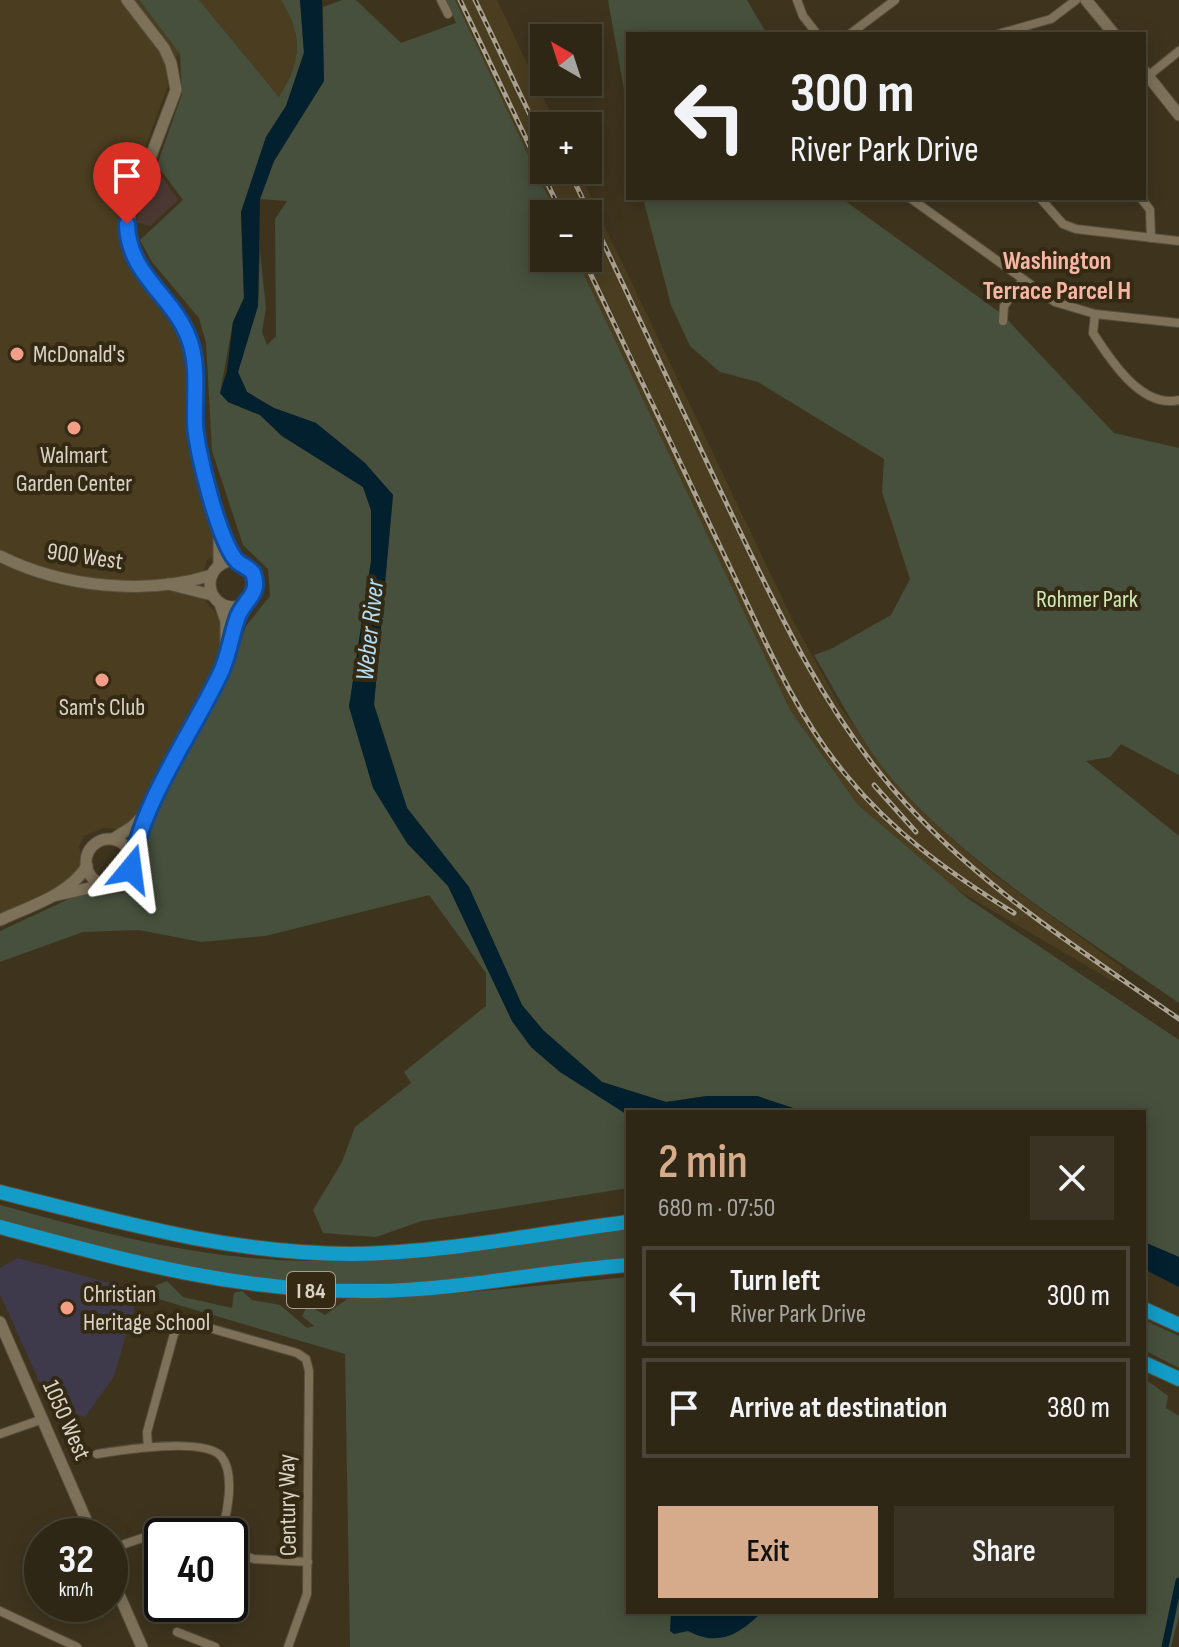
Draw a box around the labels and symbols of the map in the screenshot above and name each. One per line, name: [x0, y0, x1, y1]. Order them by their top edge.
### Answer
north arrow: [530, 24, 602, 96]
pin: [93, 142, 161, 224]
district label: Washington Terrace Parcel H: [983, 246, 1131, 307]
place label: McDonald's: [33, 340, 125, 369]
marker: McDonald's: [8, 345, 26, 363]
marker: Walmart Garden Center: [65, 419, 83, 437]
place label: Walmart Garden Center: [16, 441, 132, 498]
street label: 900 West: [45, 537, 125, 576]
water label: Weber River: [350, 576, 391, 682]
park label: Rohmer Park: [1036, 585, 1138, 614]
marker: Sam's Club: [93, 671, 111, 689]
place label: Sam's Club: [59, 693, 145, 722]
position arrow: [89, 827, 173, 911]
road number: I 84: [287, 1272, 335, 1308]
place label: Christian Heritage School: [83, 1280, 210, 1337]
marker: Christian Heritage School: [58, 1299, 76, 1317]
street label: 1050 West: [36, 1376, 97, 1464]
street label: Century Way: [272, 1454, 303, 1556]
speed limit sign: 40: [144, 1518, 248, 1622]

